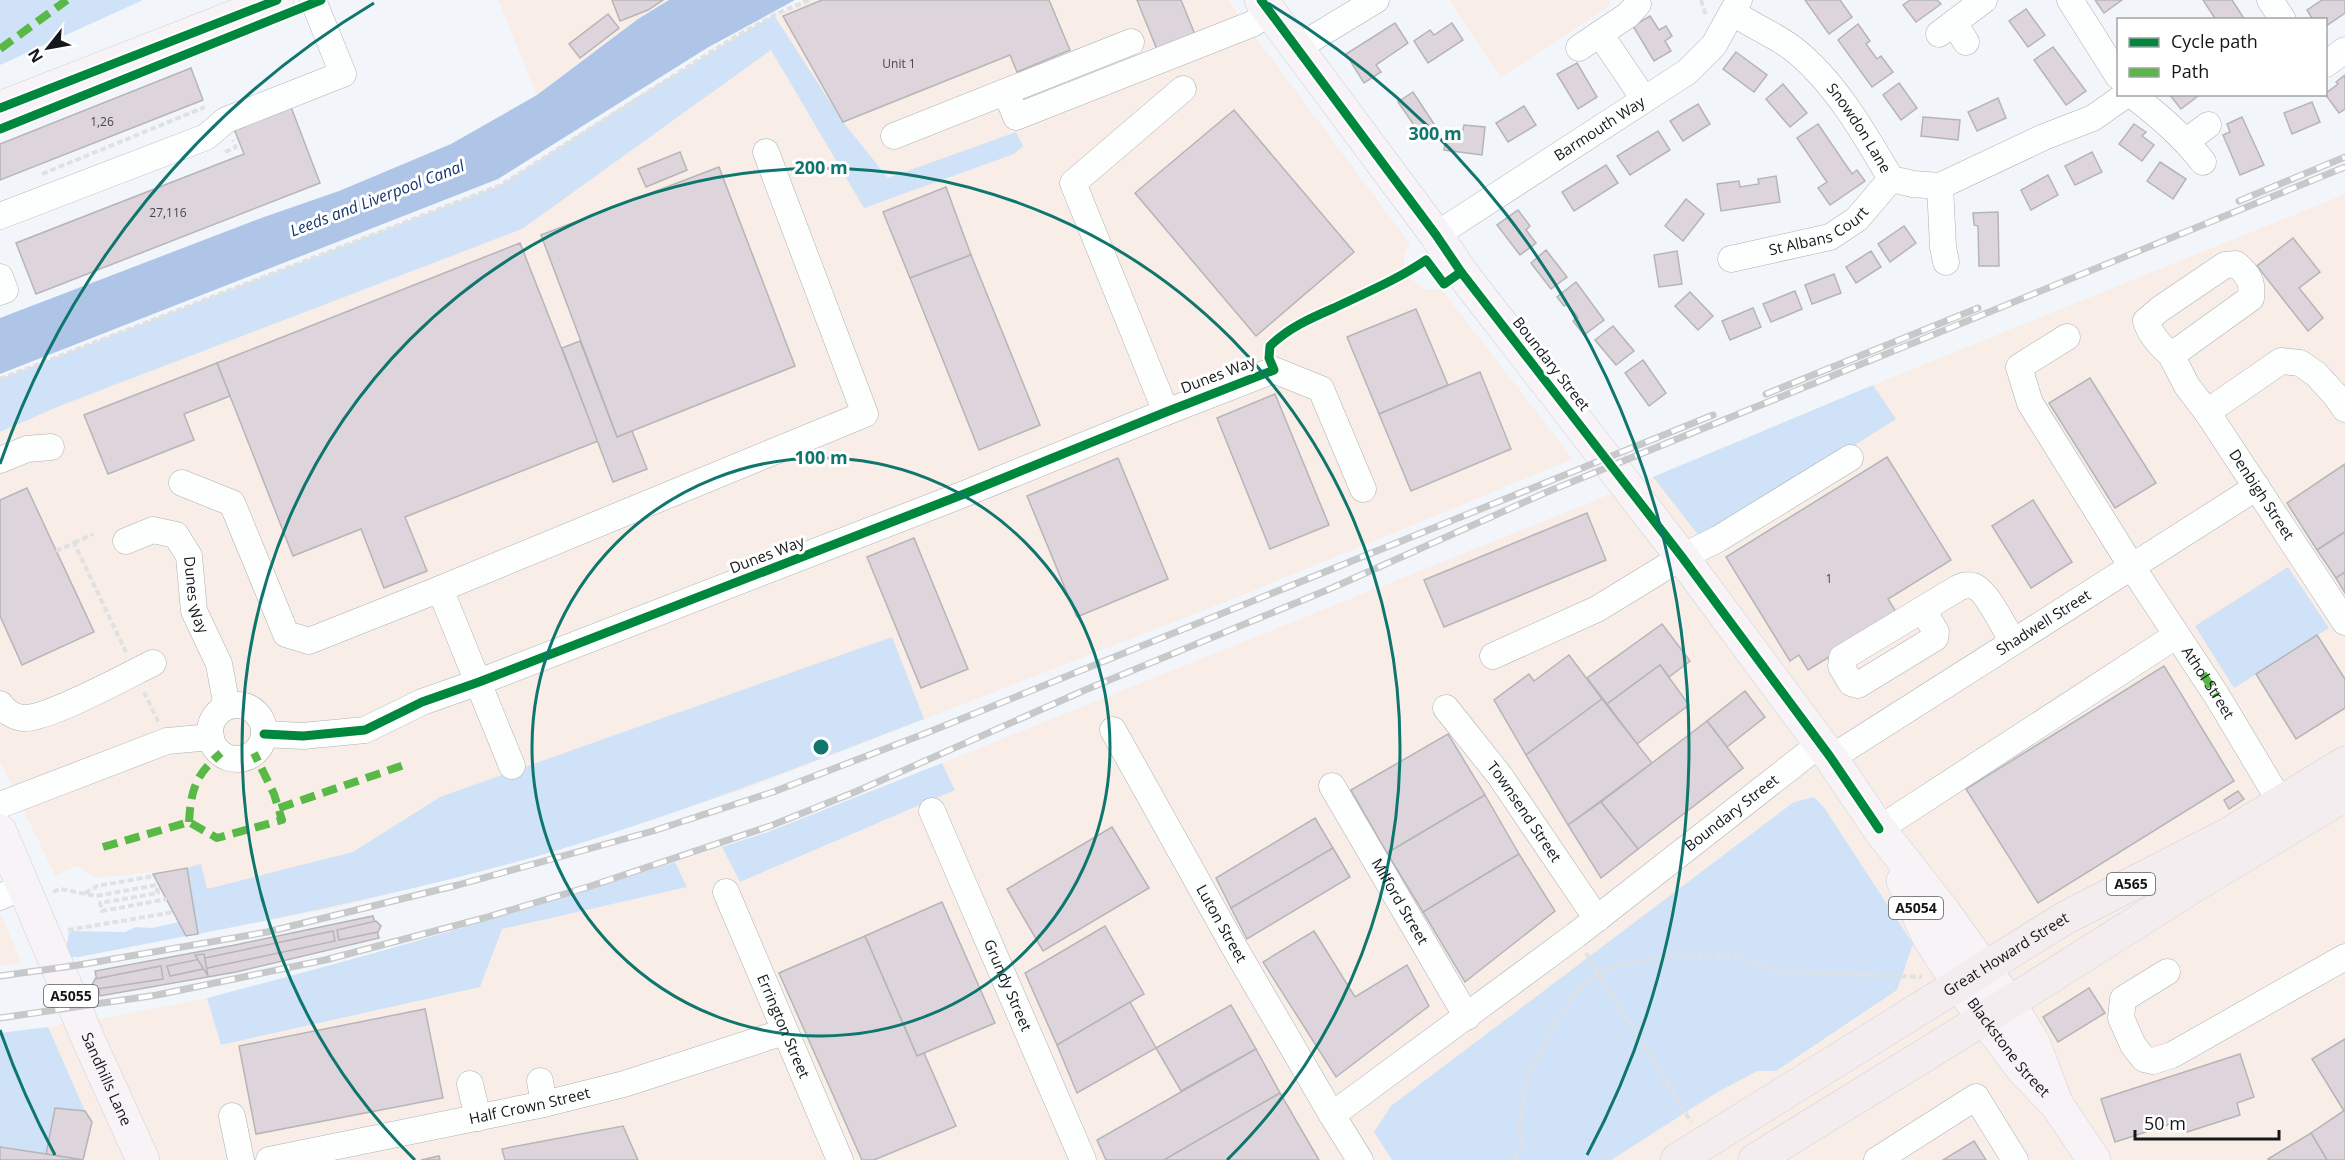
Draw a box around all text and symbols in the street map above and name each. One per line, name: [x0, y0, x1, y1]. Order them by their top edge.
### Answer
north arrow: [18, 18, 78, 78]
legend: [2117, 18, 2327, 96]
text: Cycle path: [2171, 29, 2258, 53]
text: N: [22, 44, 48, 67]
house number: Unit 1: [882, 55, 916, 72]
text: Path: [2171, 59, 2209, 83]
street label: Snowdon Lane: [1823, 78, 1896, 176]
street label: Barmouth Way: [1550, 91, 1649, 165]
house number: 1,26: [90, 113, 114, 130]
text: 300 m: [1408, 121, 1462, 145]
water label: Leeds and Liverpool Canal: [287, 154, 468, 241]
text: 200 m: [794, 155, 848, 179]
street label: St Albans Court: [1767, 202, 1872, 259]
house number: 27,116: [149, 204, 187, 221]
street label: Boundary Street: [1509, 312, 1595, 414]
street label: Dunes Way: [1177, 351, 1258, 397]
text: 100 m: [794, 445, 848, 469]
street label: Denbigh Street: [2225, 445, 2299, 544]
street label: Dunes Way: [726, 531, 807, 577]
street label: Dunes Way: [180, 555, 214, 637]
house number: 1: [1826, 570, 1832, 587]
street label: Shadwell Street: [1992, 584, 2094, 659]
street label: Athol Street: [2178, 642, 2240, 723]
centre of rings: [811, 737, 831, 757]
street label: Townsend Street: [1483, 757, 1566, 866]
street label: Boundary Street: [1680, 769, 1782, 855]
street label: Milford Street: [1368, 855, 1433, 948]
road number: A565: [2107, 873, 2155, 895]
street label: Luton Street: [1192, 881, 1252, 966]
road number: A5054: [1889, 897, 1943, 919]
street label: Great Howard Street: [1939, 907, 2072, 1001]
street label: Grundy Street: [980, 936, 1037, 1034]
street label: Errington Street: [753, 971, 815, 1081]
road number: A5055: [44, 985, 98, 1007]
street label: Blackstone Street: [1963, 993, 2055, 1101]
street label: Sandhills Lane: [77, 1029, 137, 1129]
street label: Half Crown Street: [467, 1082, 592, 1128]
scale bar: [2135, 1103, 2279, 1141]
text: 50 m: [2144, 1111, 2186, 1135]

